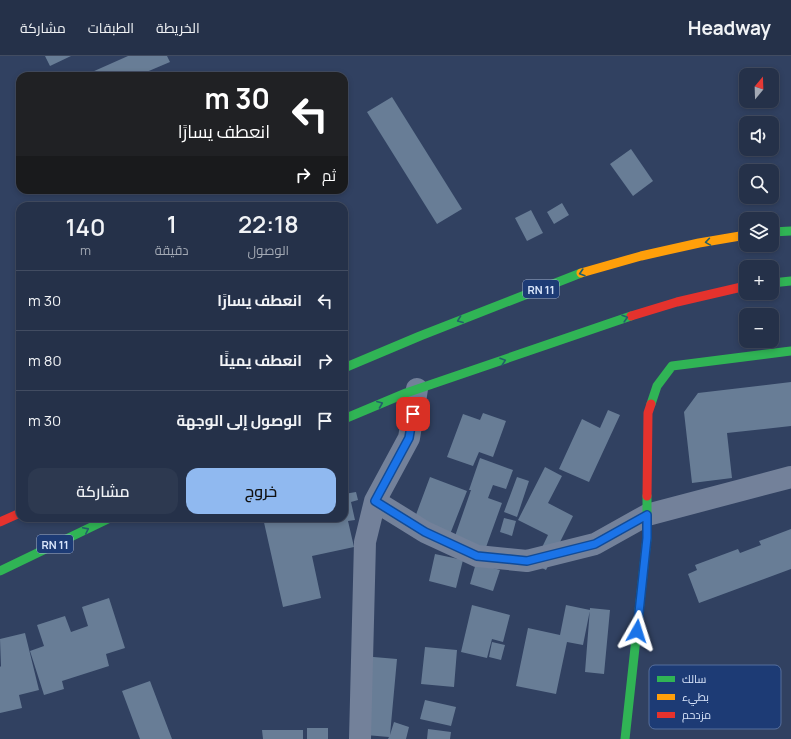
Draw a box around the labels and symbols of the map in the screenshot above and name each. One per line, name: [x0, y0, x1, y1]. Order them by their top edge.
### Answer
north arrow: [739, 68, 779, 108]
one-way arrow: [704, 237, 711, 246]
one-way arrow: [578, 268, 585, 277]
road number: RN 11: [523, 280, 559, 298]
one-way arrow: [622, 314, 629, 323]
one-way arrow: [457, 316, 464, 324]
one-way arrow: [499, 357, 506, 366]
pin: [396, 397, 430, 431]
one-way arrow: [377, 400, 384, 408]
one-way arrow: [81, 527, 89, 535]
road number: RN 11: [37, 535, 73, 553]
position arrow: [616, 610, 658, 652]
legend: [649, 665, 781, 729]
text: سالك: [682, 671, 706, 686]
text: بطيء: [682, 689, 709, 706]
text: مزدحم: [682, 707, 711, 723]

